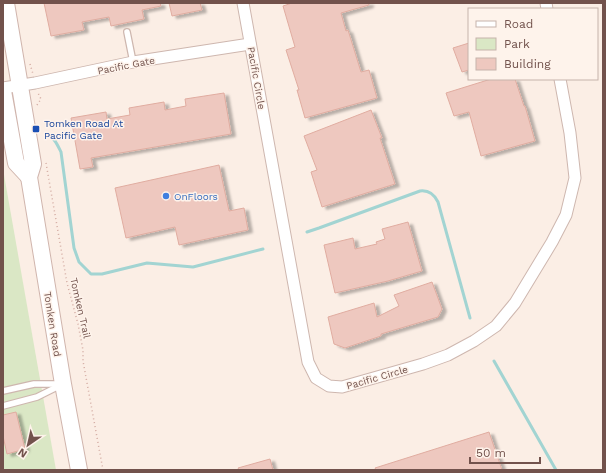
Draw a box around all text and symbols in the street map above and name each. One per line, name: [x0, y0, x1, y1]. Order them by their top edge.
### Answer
legend: [468, 8, 598, 80]
text: Road: [504, 17, 533, 31]
text: Park: [504, 37, 530, 51]
street label: Pacific Circle: [246, 46, 267, 111]
street label: Pacific Gate: [96, 54, 156, 76]
text: Building: [504, 57, 551, 71]
place label: Tomken Road At Pacific Gate: [44, 118, 124, 141]
marker: Tomken Road At Pacific Gate: [31, 124, 41, 134]
marker: OnFloors: [161, 191, 171, 201]
place label: OnFloors: [174, 191, 218, 202]
street label: Tomken Trail: [68, 277, 93, 339]
street label: Tomken Road: [42, 291, 63, 357]
street label: Pacific Circle: [345, 363, 409, 392]
north arrow: [8, 425, 48, 465]
scale bar: [470, 439, 540, 465]
text: N: [16, 445, 30, 461]
text: 50 m: [476, 446, 506, 460]

